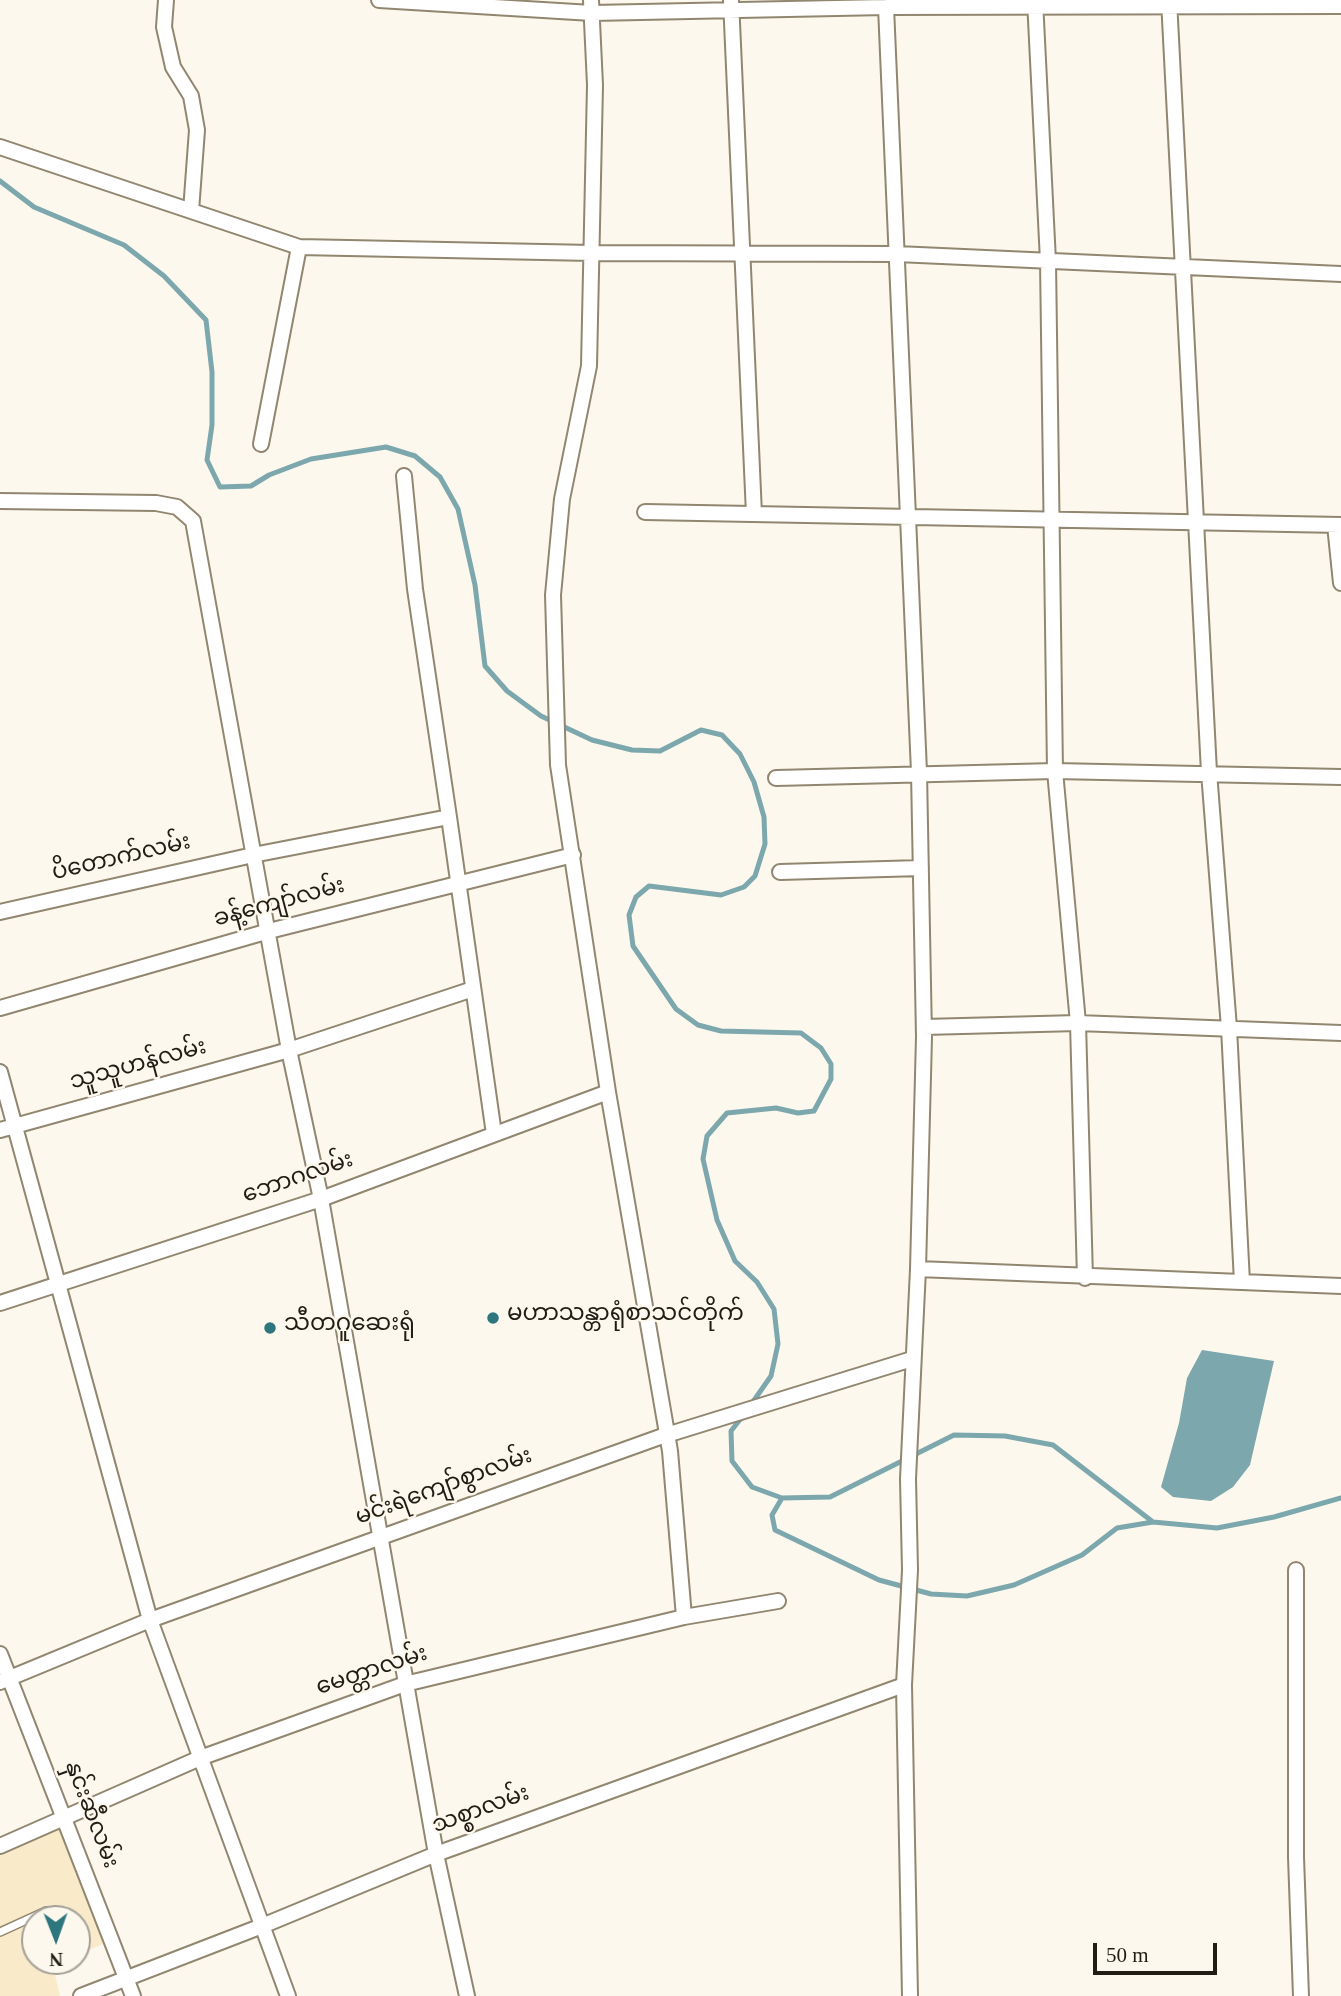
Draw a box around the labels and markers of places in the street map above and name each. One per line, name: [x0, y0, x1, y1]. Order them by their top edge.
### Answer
place label: မဟာသန္တာရုံစာသင်တိုက်: [507, 1304, 744, 1332]
marker: မဟာသန္တာရုံစာသင်တိုက်: [485, 1310, 501, 1326]
place label: သီတဂူဆေးရုံ: [284, 1314, 415, 1342]
marker: သီတဂူဆေးရုံ: [262, 1320, 278, 1336]

